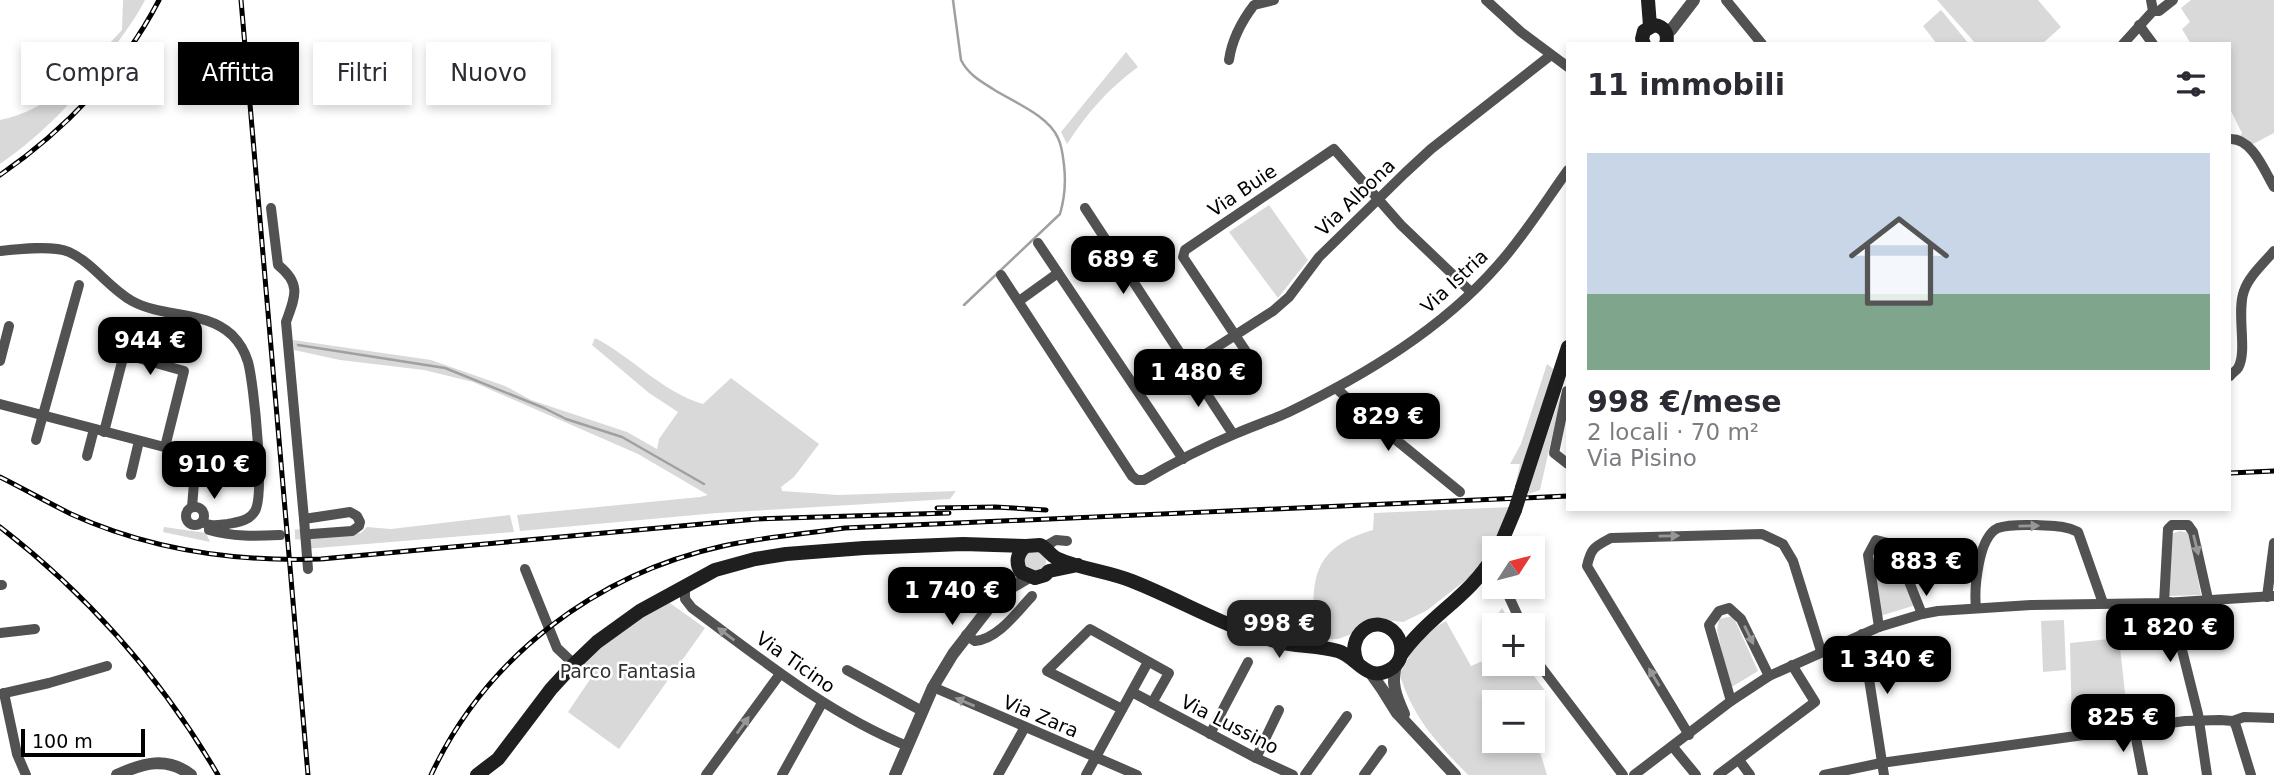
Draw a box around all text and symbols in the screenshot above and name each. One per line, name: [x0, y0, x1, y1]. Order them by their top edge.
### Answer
chip: Compra: [21, 42, 164, 105]
chip: Affitta: [178, 42, 299, 105]
chip: Filtri: [313, 42, 412, 105]
chip: Nuovo: [426, 42, 551, 105]
icon: filters: [2172, 65, 2210, 103]
text: 11 immobili: [1587, 67, 1785, 102]
street label: Via Albona: [1311, 154, 1399, 240]
street label: Via Buie: [1204, 159, 1280, 221]
icon: home: [1836, 198, 1962, 324]
pin: 689 €: [1074, 236, 1172, 296]
street label: Via Istria: [1416, 245, 1492, 317]
text: 689 €: [1087, 246, 1159, 272]
pin: 944 €: [101, 318, 199, 377]
text: 944 €: [114, 327, 186, 353]
pin: 1 480 €: [1133, 350, 1263, 409]
text: 1 480 €: [1150, 359, 1246, 385]
text: 998 €/mese: [1587, 384, 1782, 419]
pin: 829 €: [1339, 393, 1437, 453]
text: 829 €: [1352, 403, 1424, 429]
text: 2 locali · 70 m²: [1587, 419, 1759, 445]
pin: 910 €: [165, 442, 263, 501]
text: Via Pisino: [1587, 445, 1697, 471]
text: 910 €: [178, 451, 250, 477]
one-way arrow: [2018, 520, 2040, 531]
one-way arrow: [1658, 531, 1680, 542]
one-way arrow: [2191, 534, 2202, 556]
north arrow: [1482, 536, 1545, 598]
map controls: [1482, 536, 1545, 753]
pin: 883 €: [1877, 538, 1975, 598]
text: 883 €: [1890, 548, 1962, 574]
pin: 1 740 €: [887, 568, 1017, 627]
text: 1 740 €: [904, 577, 1000, 603]
pin: 998 €: [1230, 600, 1328, 660]
pin: 1 820 €: [2105, 604, 2235, 664]
text: 998 €: [1243, 610, 1315, 636]
button: +: [1482, 613, 1545, 676]
text: 1 820 €: [2122, 614, 2218, 640]
one-way arrow: [1744, 625, 1755, 645]
one-way arrow: [717, 627, 735, 641]
street label: Via Ticino: [752, 627, 840, 697]
pin: 1 340 €: [1822, 636, 1952, 696]
text: 1 340 €: [1839, 646, 1935, 672]
park label: Parco Fantasia: [560, 660, 696, 682]
one-way arrow: [1647, 667, 1660, 686]
street label: Via Zara: [1000, 690, 1082, 742]
street label: Via Lussino: [1178, 690, 1282, 758]
button: −: [1482, 690, 1545, 753]
pin: 825 €: [2074, 694, 2172, 754]
one-way arrow: [954, 696, 975, 707]
text: 825 €: [2087, 704, 2159, 730]
one-way arrow: [736, 715, 750, 734]
scale bar: [21, 726, 145, 758]
text: 100 m: [32, 730, 93, 752]

